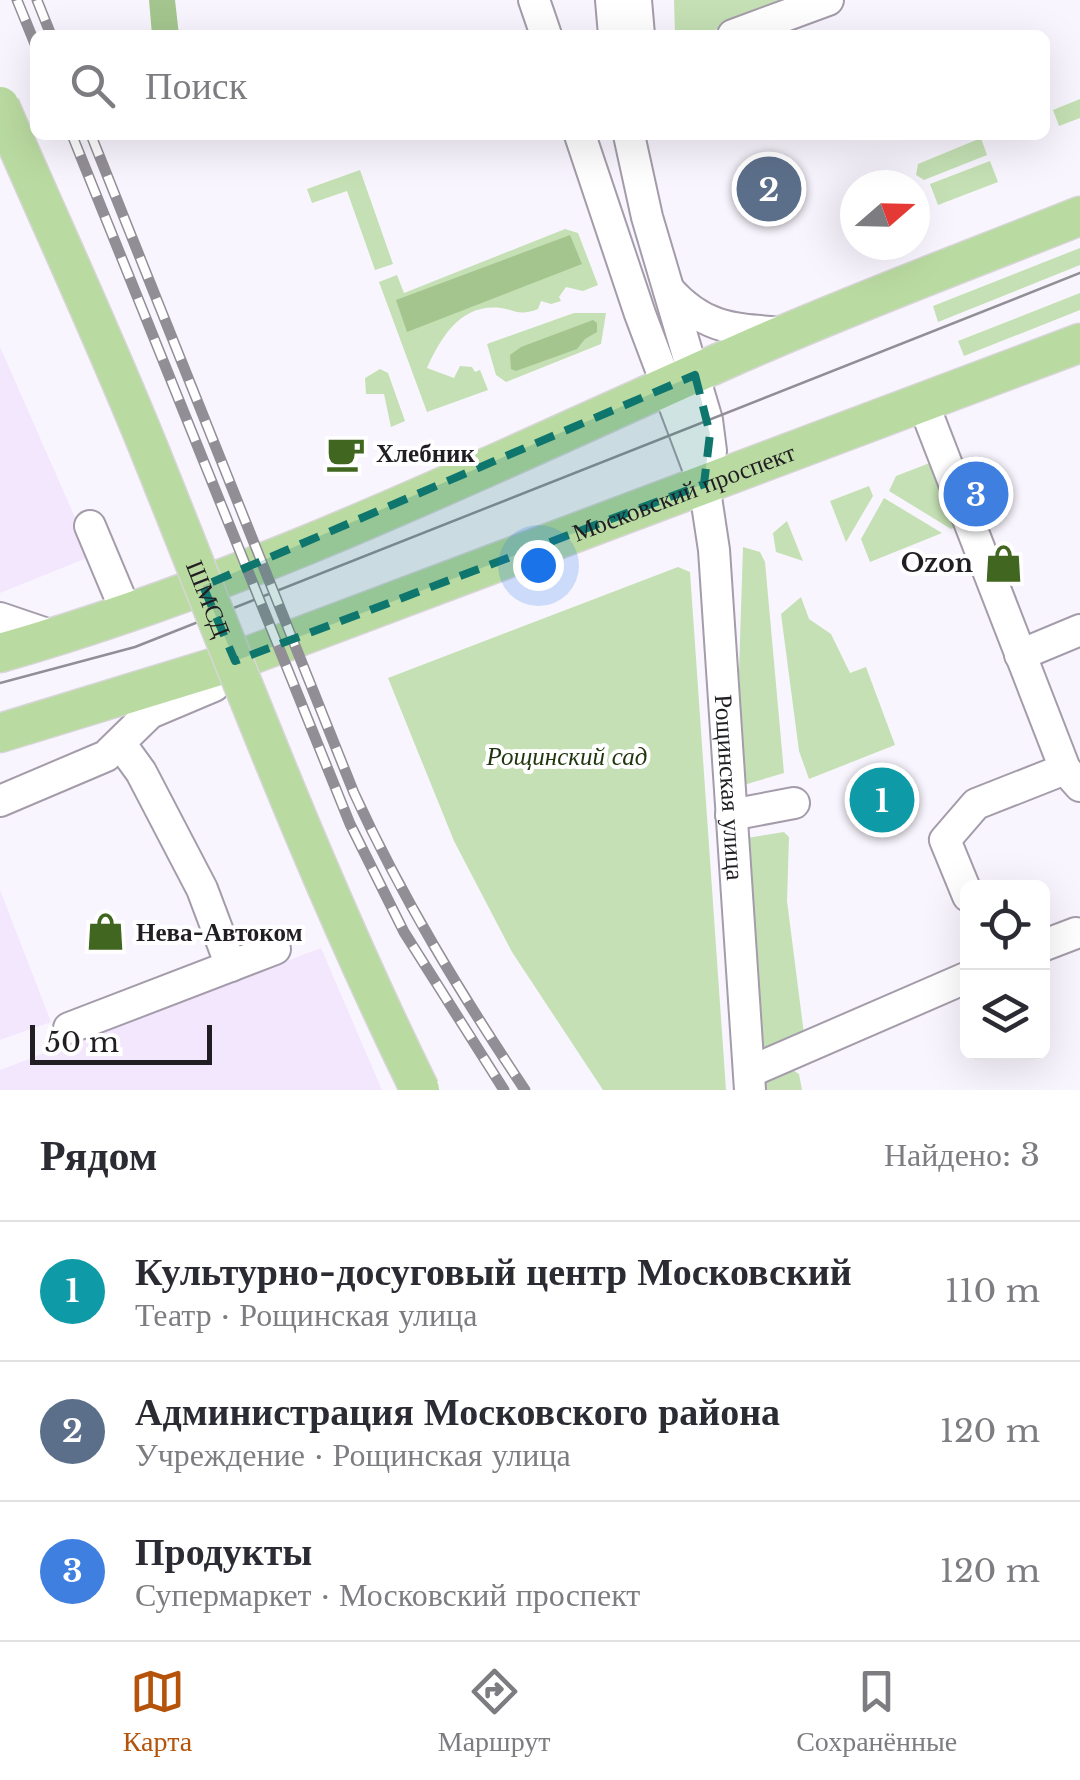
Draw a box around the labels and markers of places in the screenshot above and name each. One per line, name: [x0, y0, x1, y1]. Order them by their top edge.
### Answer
pin: 2: [736, 152, 802, 226]
cafe icon: Хлебник: [325, 432, 367, 474]
place label: Хлебник: [376, 438, 475, 469]
pin: 3: [944, 456, 1008, 532]
shop icon: Ozon: [982, 542, 1024, 584]
place label: Ozon: [901, 548, 973, 579]
pin: 1: [850, 762, 914, 838]
shop icon: Нева-Автоком: [85, 911, 127, 953]
place label: Нева-Автоком: [136, 917, 302, 948]

